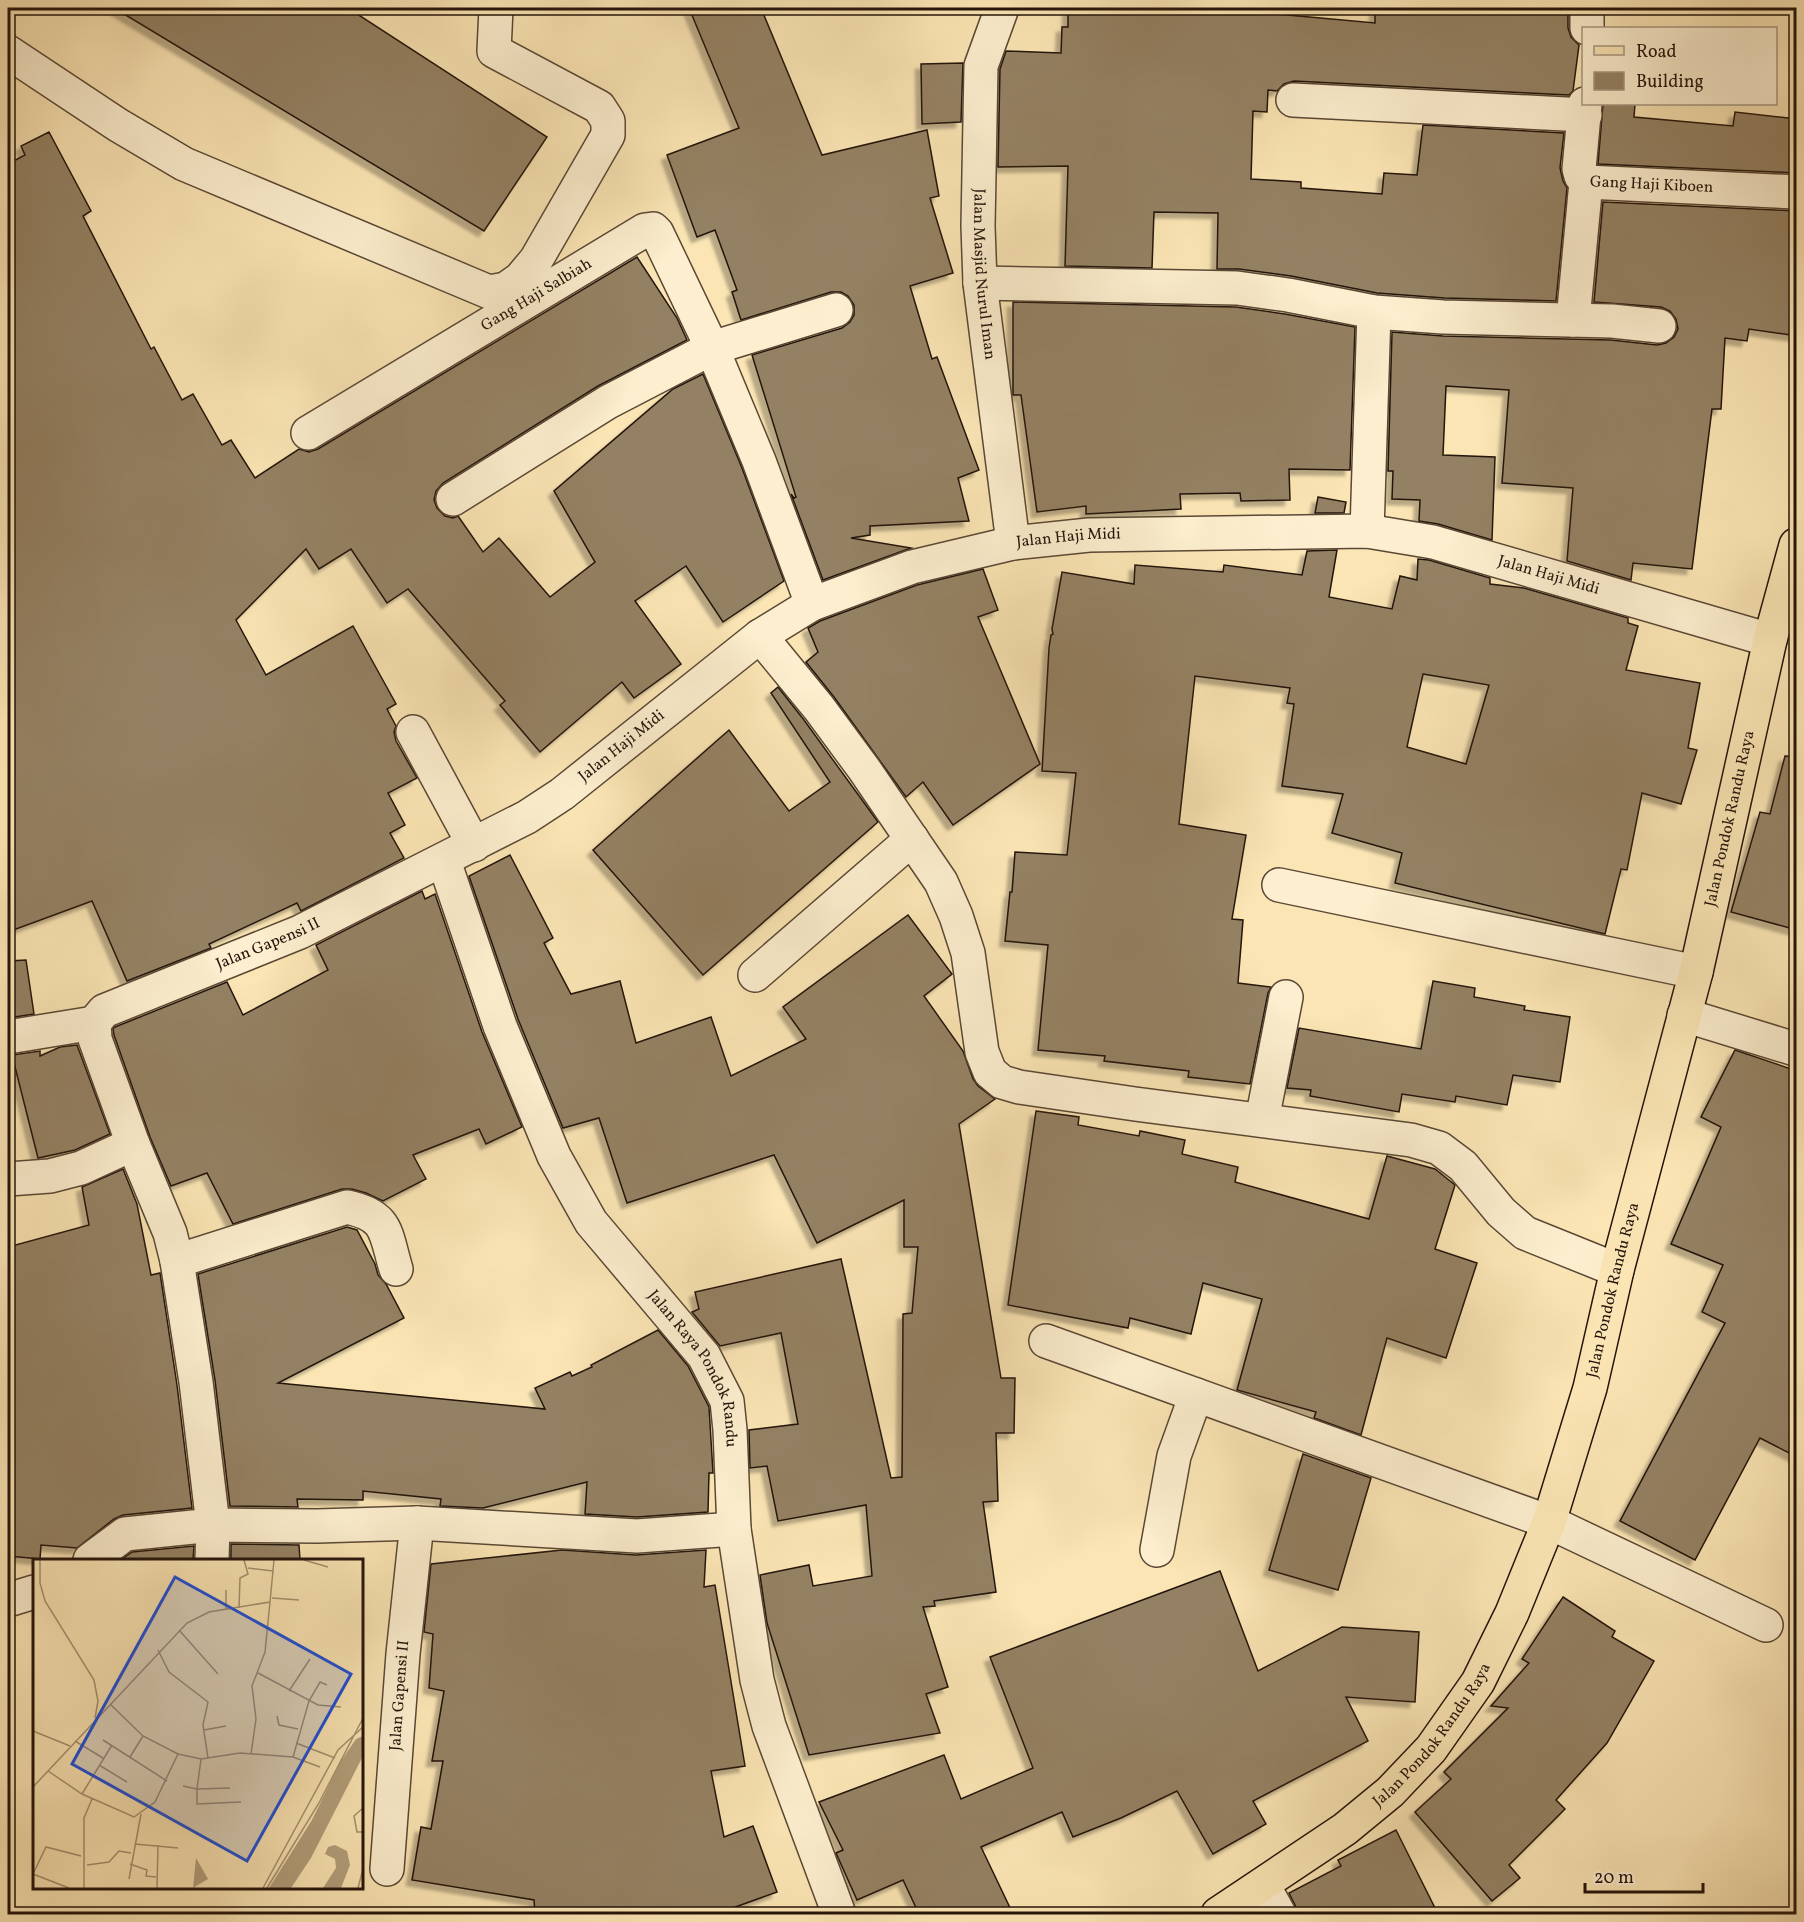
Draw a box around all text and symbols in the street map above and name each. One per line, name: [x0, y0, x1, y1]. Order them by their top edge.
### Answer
legend: [1582, 27, 1777, 105]
text: Road: [1636, 40, 1677, 65]
text: Building: [1636, 70, 1704, 95]
street label: Gang Haji Kiboen: [1589, 171, 1714, 199]
street label: Jalan Masjid Nurul Iman: [967, 188, 1001, 361]
street label: Gang Haji Salbiah: [477, 253, 596, 337]
street label: Jalan Haji Midi: [1015, 524, 1121, 554]
street label: Jalan Haji Midi: [1495, 550, 1602, 601]
street label: Jalan Haji Midi: [574, 705, 670, 788]
street label: Jalan Pondok Randu Raya: [1700, 728, 1760, 909]
street label: Jalan Gapensi II: [213, 913, 324, 976]
street label: Jalan Pondok Randu Raya: [1582, 1200, 1645, 1380]
street label: Jalan Raya Pondok Randu: [642, 1285, 742, 1448]
inset map: [33, 1559, 363, 1889]
street label: Jalan Gapensi II: [385, 1639, 415, 1752]
street label: Jalan Pondok Randu Raya: [1368, 1659, 1497, 1813]
scale bar: [1585, 1856, 1704, 1894]
text: 20 m: [1594, 1866, 1634, 1891]

